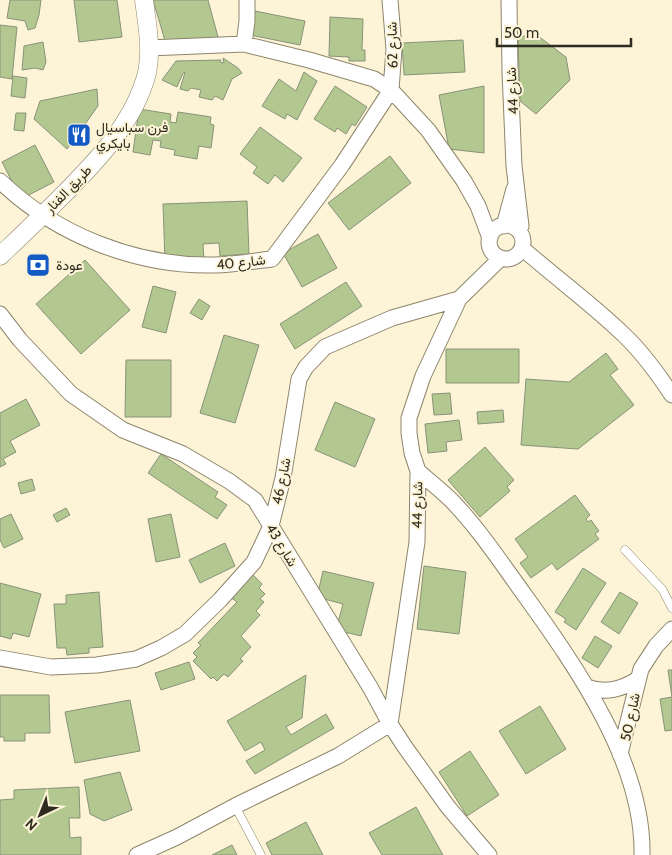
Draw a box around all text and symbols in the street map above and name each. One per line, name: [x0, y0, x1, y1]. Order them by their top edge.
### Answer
scale bar: [497, 15, 631, 47]
street label: شارع 62: [383, 22, 403, 68]
text: 50 m: [504, 24, 539, 42]
street label: شارع 44: [502, 67, 524, 115]
place label: فرن سباسيال بايكري: [96, 118, 168, 155]
restaurant icon: فرن سباسيال بايكري: [66, 122, 92, 148]
street label: طريق الفنار: [40, 161, 95, 218]
street label: شارع 40: [216, 250, 267, 276]
bank icon: عودة: [25, 252, 51, 278]
place label: عودة: [56, 256, 83, 274]
street label: شارع 46: [267, 456, 297, 506]
street label: شارع 44: [408, 481, 428, 529]
street label: شارع 43: [260, 520, 302, 571]
street label: شارع 50: [616, 691, 646, 743]
north arrow: [15, 790, 65, 840]
text: N: [21, 815, 41, 834]

